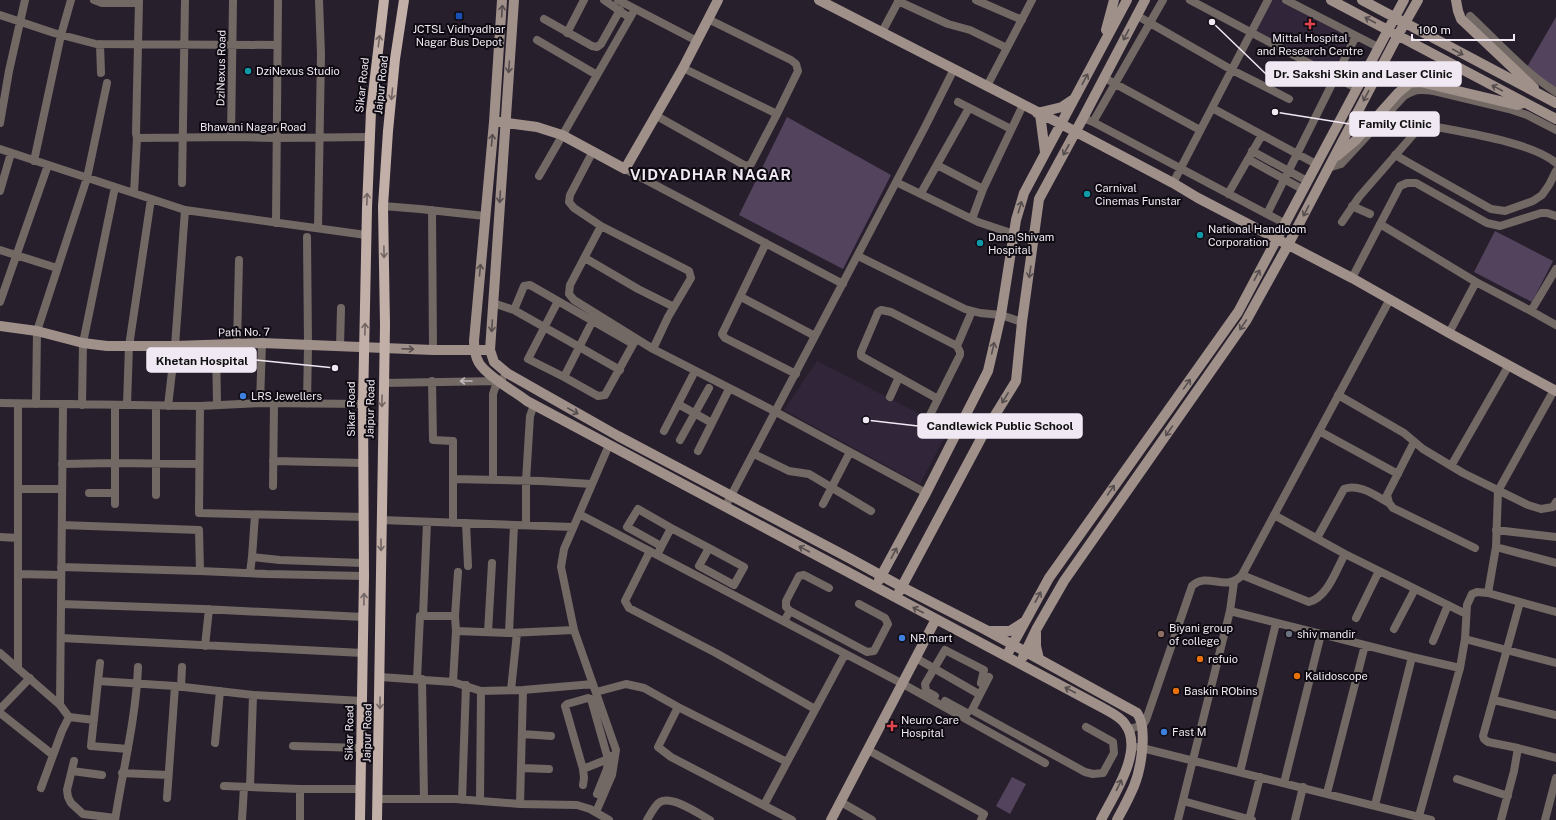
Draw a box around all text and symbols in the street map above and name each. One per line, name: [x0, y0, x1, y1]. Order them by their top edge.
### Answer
one-way arrow: [498, 5, 505, 18]
marker: JCTSL Vidhyadhar Nagar Bus Depot: [454, 11, 464, 21]
one-way arrow: [1364, 16, 1376, 24]
scale bar: [1412, 16, 1514, 42]
marker: Mittal Hospital and Research Centre: [1304, 18, 1316, 30]
place label: JCTSL Vidhyadhar Nagar Bus Depot: [413, 23, 505, 48]
text: 100 m: [1418, 23, 1451, 37]
one-way arrow: [1122, 28, 1130, 40]
street label: DziNexus Road: [214, 30, 228, 106]
place label: Mittal Hospital and Research Centre: [1257, 32, 1363, 57]
one-way arrow: [375, 35, 382, 48]
one-way arrow: [1452, 48, 1464, 56]
street label: Jaipur Road: [372, 55, 390, 115]
street label: Sikar Road: [353, 57, 371, 113]
one-way arrow: [506, 60, 513, 73]
callout: Dr. Sakshi Skin and Laser Clinic: [1266, 62, 1461, 86]
place label: DziNexus Studio: [256, 65, 340, 77]
marker: DziNexus Studio: [243, 66, 253, 76]
text: Dr. Sakshi Skin and Laser Clinic: [1273, 67, 1453, 81]
one-way arrow: [1082, 73, 1089, 85]
one-way arrow: [1491, 84, 1503, 91]
one-way arrow: [388, 87, 396, 100]
one-way arrow: [1362, 90, 1370, 102]
callout: Family Clinic: [1350, 112, 1439, 136]
text: Family Clinic: [1358, 117, 1432, 131]
street label: Bhawani Nagar Road: [200, 121, 306, 133]
one-way arrow: [488, 134, 495, 147]
one-way arrow: [1062, 144, 1069, 156]
district label: VIDYADHAR NAGAR: [630, 166, 792, 183]
place label: Carnival Cinemas Funstar: [1095, 182, 1181, 207]
marker: Carnival Cinemas Funstar: [1082, 189, 1092, 199]
one-way arrow: [497, 190, 504, 203]
one-way arrow: [363, 193, 371, 206]
one-way arrow: [1017, 201, 1024, 214]
one-way arrow: [1302, 205, 1309, 217]
place label: National Handloom Corporation: [1208, 223, 1306, 248]
marker: National Handloom Corporation: [1195, 230, 1205, 240]
place label: Dana Shivam Hospital: [988, 231, 1054, 256]
marker: Dana Shivam Hospital: [975, 238, 985, 248]
one-way arrow: [380, 245, 387, 258]
one-way arrow: [477, 264, 484, 277]
one-way arrow: [1026, 265, 1034, 278]
one-way arrow: [1254, 269, 1261, 281]
one-way arrow: [488, 319, 495, 332]
one-way arrow: [1239, 319, 1247, 330]
one-way arrow: [361, 323, 369, 336]
street label: Path No. 7: [218, 326, 271, 338]
one-way arrow: [990, 342, 998, 355]
one-way arrow: [401, 345, 414, 353]
callout: Khetan Hospital: [147, 348, 256, 372]
text: Khetan Hospital: [156, 354, 248, 368]
one-way arrow: [460, 377, 473, 385]
street label: Jaipur Road: [363, 379, 377, 439]
one-way arrow: [1183, 379, 1191, 390]
street label: Sikar Road: [345, 381, 357, 437]
place label: LRS Jewellers: [251, 390, 322, 402]
marker: LRS Jewellers: [238, 391, 248, 401]
one-way arrow: [1001, 392, 1009, 404]
one-way arrow: [378, 394, 386, 407]
one-way arrow: [567, 407, 579, 415]
callout: Candlewick Public School: [918, 414, 1082, 438]
text: Candlewick Public School: [926, 419, 1074, 433]
one-way arrow: [1165, 426, 1173, 437]
one-way arrow: [1107, 485, 1115, 496]
one-way arrow: [377, 538, 385, 551]
one-way arrow: [798, 545, 810, 552]
one-way arrow: [891, 547, 898, 559]
one-way arrow: [1035, 591, 1043, 603]
one-way arrow: [360, 593, 368, 606]
one-way arrow: [913, 606, 925, 613]
place label: Biyani group of college: [1169, 622, 1233, 647]
place label: shiv mandir: [1297, 628, 1355, 640]
marker: Biyani group of college: [1156, 629, 1166, 639]
marker: shiv mandir: [1284, 629, 1294, 639]
place label: NR mart: [910, 632, 952, 644]
marker: NR mart: [897, 633, 907, 643]
place label: refuio: [1208, 653, 1238, 665]
marker: refuio: [1195, 654, 1205, 664]
place label: Kalidoscope: [1305, 670, 1368, 682]
marker: Kalidoscope: [1292, 671, 1302, 681]
place label: Baskin RObins: [1184, 685, 1258, 697]
one-way arrow: [1065, 686, 1077, 694]
marker: Baskin RObins: [1171, 686, 1181, 696]
one-way arrow: [376, 696, 384, 709]
street label: Jaipur Road: [360, 703, 374, 763]
street label: Sikar Road: [343, 705, 355, 761]
place label: Neuro Care Hospital: [901, 714, 959, 739]
marker: Neuro Care Hospital: [886, 720, 898, 732]
place label: Fast M: [1172, 726, 1207, 738]
marker: Fast M: [1159, 727, 1169, 737]
one-way arrow: [1116, 780, 1123, 792]

